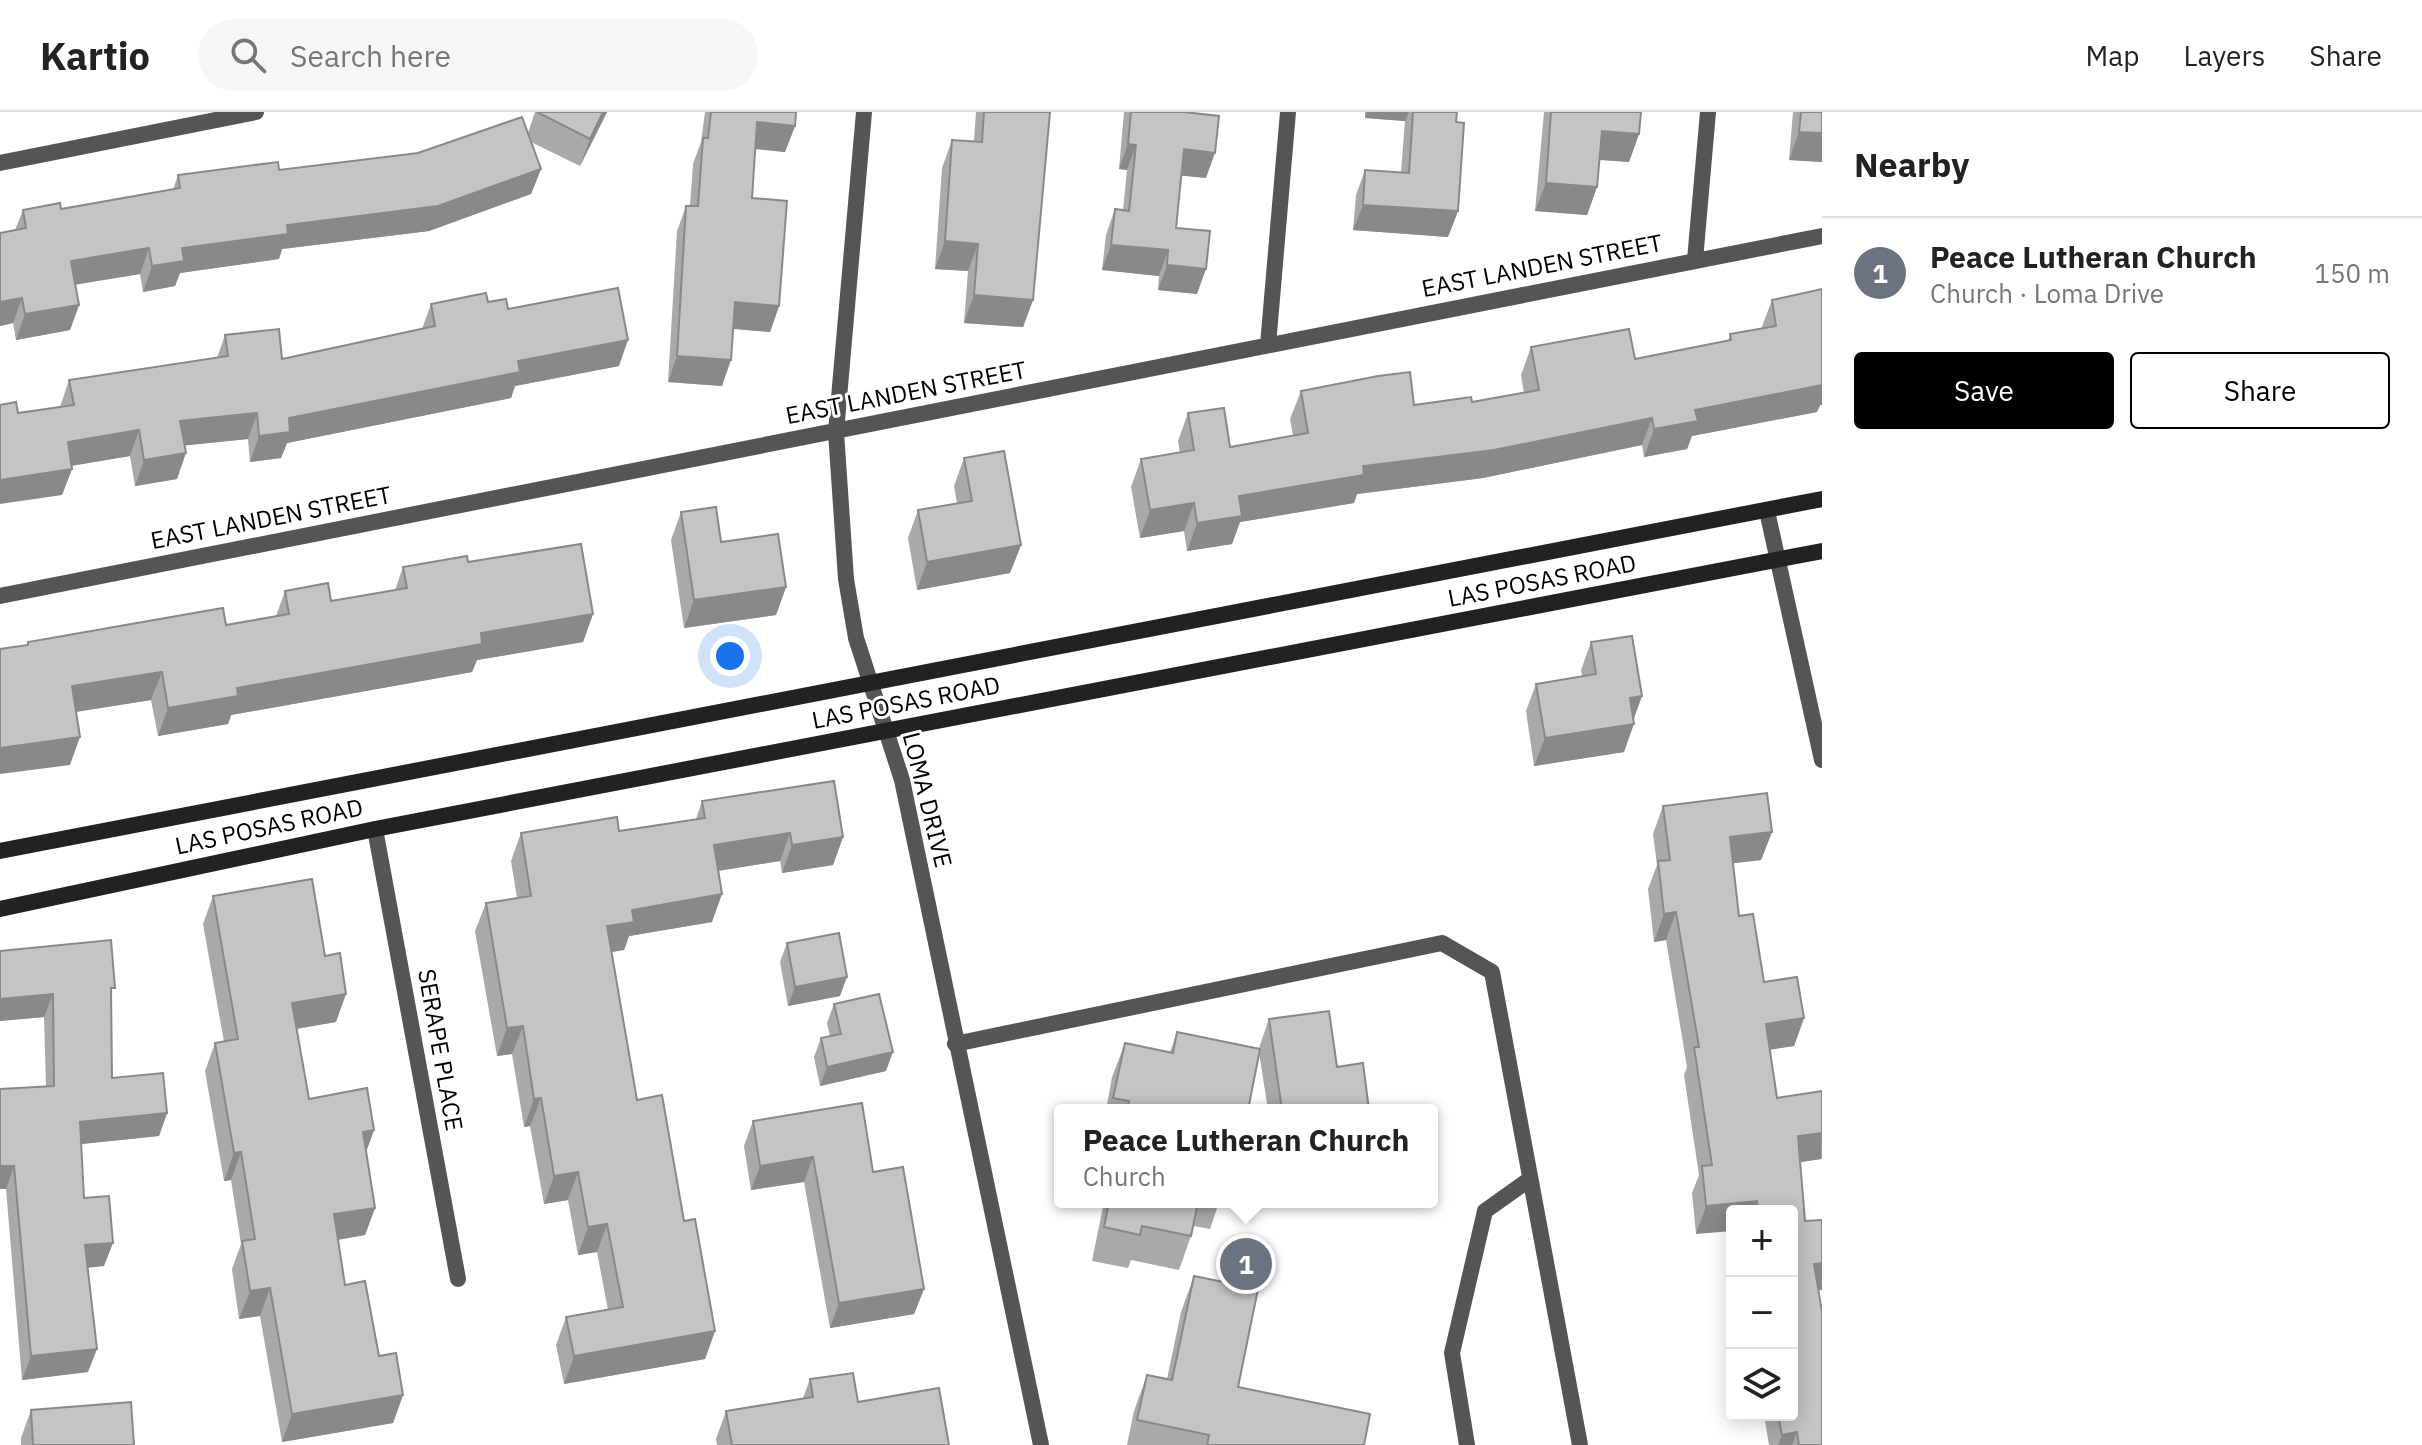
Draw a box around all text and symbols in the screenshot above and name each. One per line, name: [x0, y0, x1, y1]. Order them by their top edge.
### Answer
search box: [198, 19, 758, 91]
text: Kartio: [40, 31, 150, 80]
icon: search: [226, 33, 270, 77]
text: Search here: [290, 36, 451, 75]
text: Map: [2085, 37, 2139, 74]
text: Layers: [2183, 37, 2265, 74]
text: Share: [2309, 37, 2382, 74]
text: Nearby: [1854, 142, 1969, 186]
street label: EAST LANDEN STREET: [1419, 226, 1665, 304]
text: Peace Lutheran Church: [1930, 237, 2257, 276]
text: 1: [1872, 256, 1888, 290]
text: 150 m: [2314, 256, 2390, 290]
text: Church · Loma Drive: [1930, 276, 2164, 310]
button: Save: [1854, 352, 2114, 429]
button: Share: [2130, 352, 2390, 429]
street label: EAST LANDEN STREET: [783, 353, 1029, 431]
street label: EAST LANDEN STREET: [148, 478, 394, 556]
street label: LAS POSAS ROAD: [1445, 546, 1639, 614]
your location: [710, 636, 750, 676]
street label: LAS POSAS ROAD: [809, 668, 1003, 736]
street label: LOMA DRIVE: [896, 729, 960, 871]
street label: LAS POSAS ROAD: [172, 790, 366, 862]
street label: SERAPE PLACE: [411, 966, 471, 1133]
popup: [1054, 1104, 1438, 1208]
text: Peace Lutheran Church: [1083, 1120, 1409, 1159]
text: Church: [1083, 1159, 1166, 1193]
map controls: [1726, 1205, 1798, 1421]
button: +: [1726, 1205, 1798, 1277]
pin: 1: [1220, 1234, 1272, 1294]
button: −: [1726, 1277, 1798, 1349]
button: layers: [1726, 1349, 1798, 1421]

